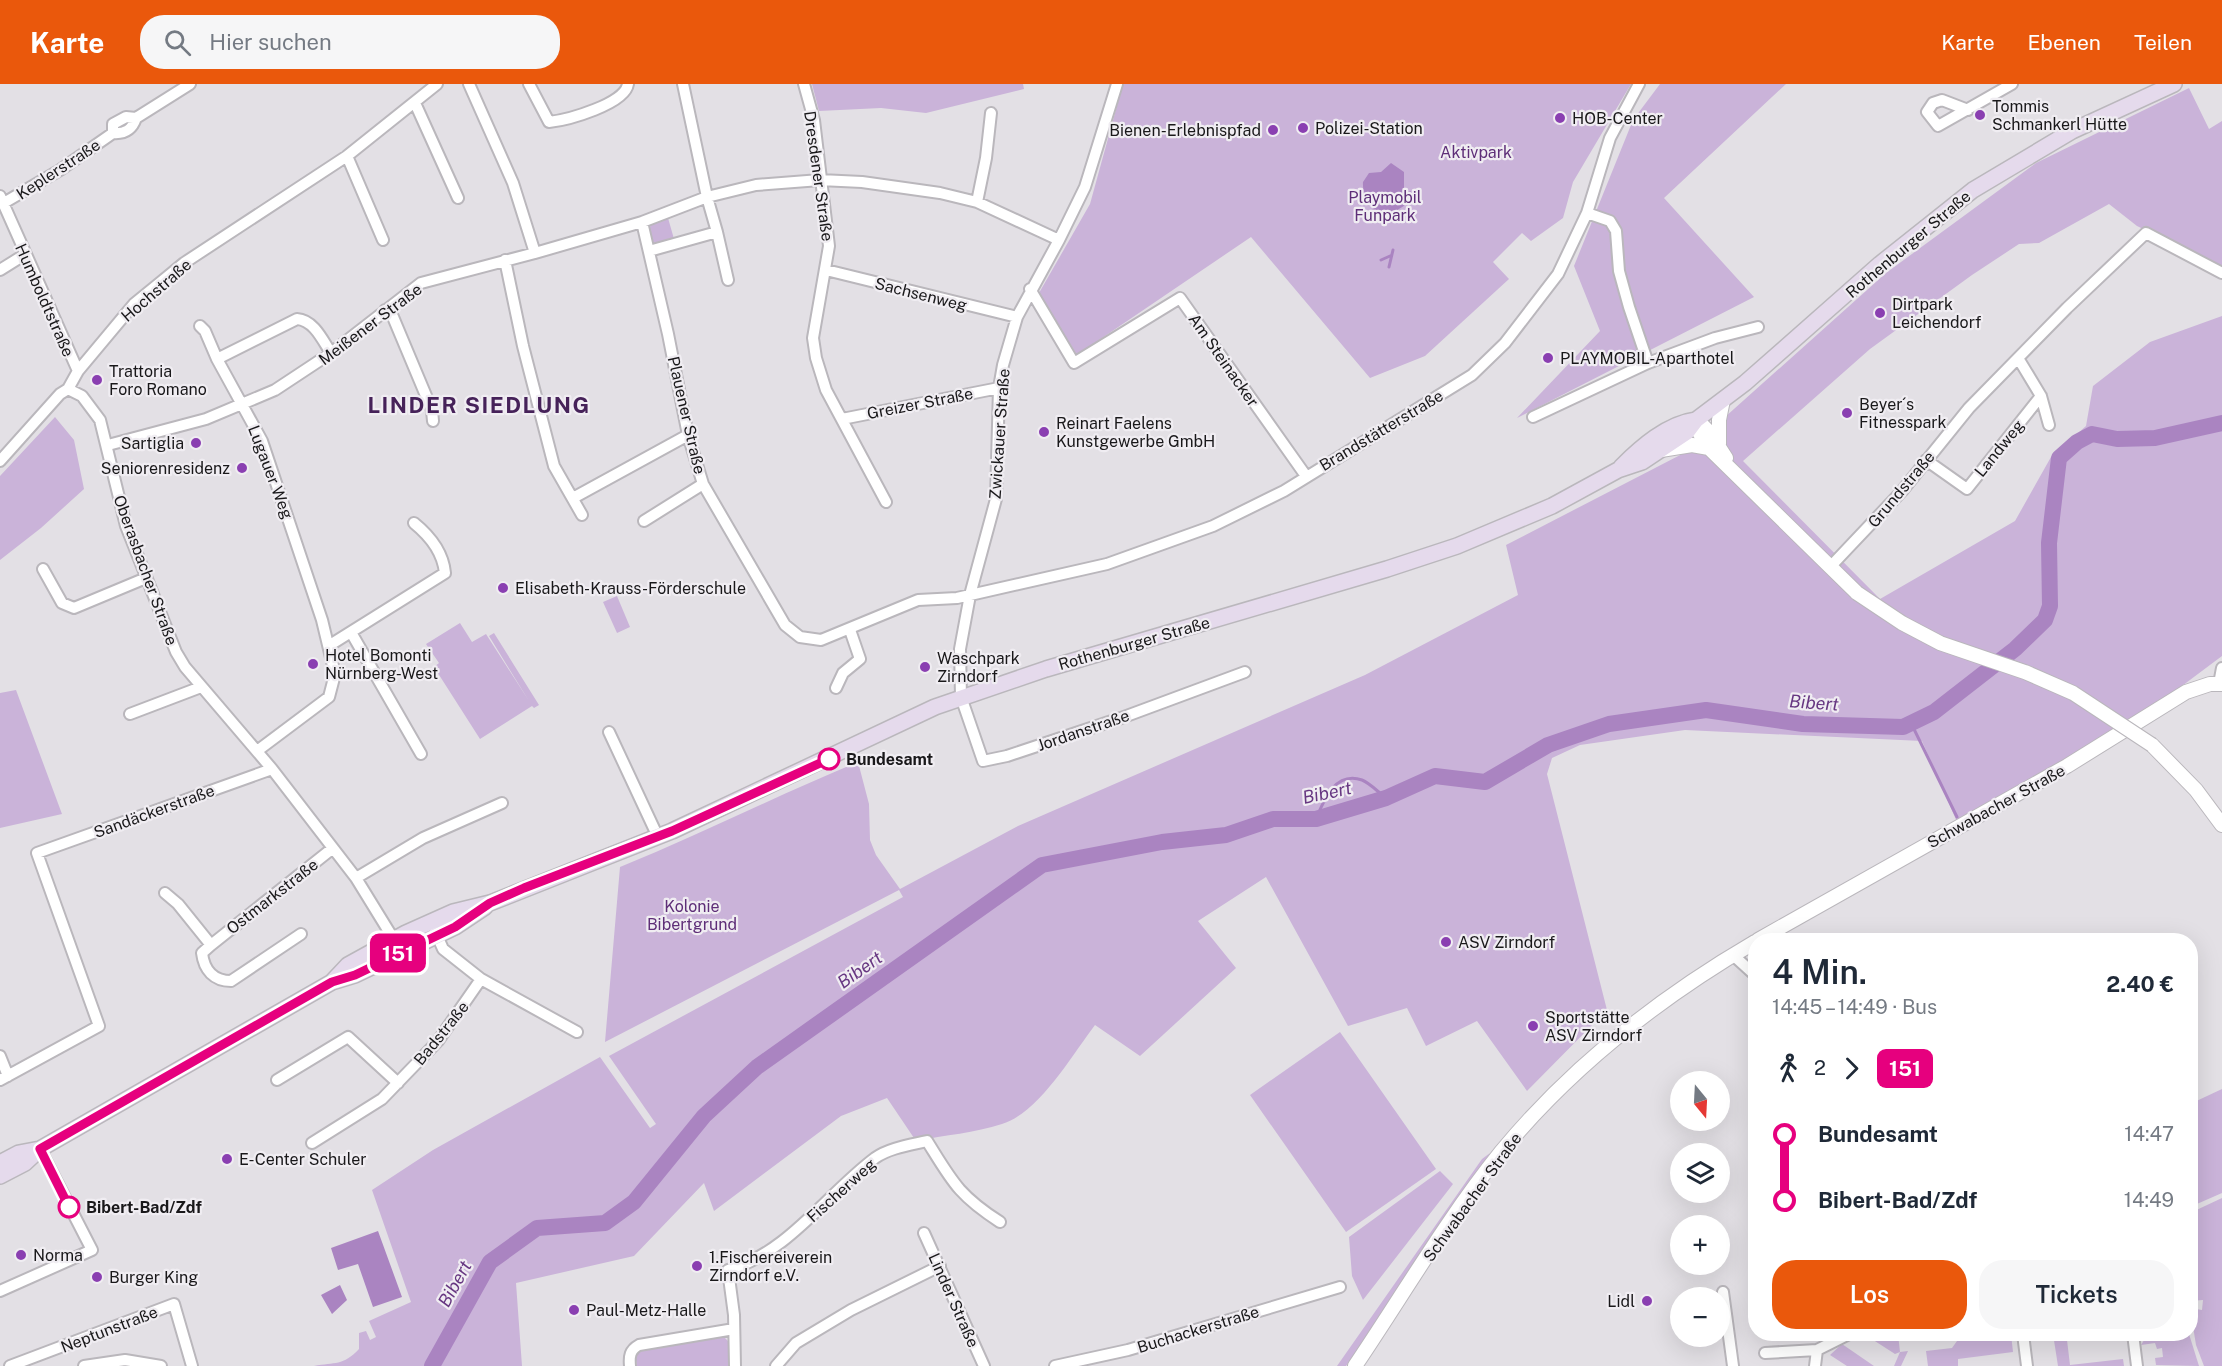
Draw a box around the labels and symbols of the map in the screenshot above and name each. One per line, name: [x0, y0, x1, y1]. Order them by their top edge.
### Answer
place label: Tommis Schmankerl Hütte: [1992, 97, 2127, 134]
marker: Tommis Schmankerl Hütte: [1973, 108, 1987, 122]
place label: HOB-Center: [1572, 109, 1663, 128]
street label: Dresdener Straße: [800, 110, 837, 242]
marker: HOB-Center: [1553, 111, 1567, 125]
place label: Polizei-Station: [1315, 119, 1423, 138]
place label: Bienen-Erlebnispfad: [1109, 121, 1261, 140]
marker: Polizei-Station: [1296, 121, 1310, 135]
marker: Bienen-Erlebnispfad: [1266, 123, 1280, 137]
street label: Keplerstraße: [13, 135, 104, 204]
park label: Aktivpark: [1440, 143, 1512, 162]
street label: Rothenburger Straße: [1842, 187, 1974, 302]
park label: Playmobil Funpark: [1348, 188, 1422, 225]
street label: Humboldtstraße: [11, 241, 78, 360]
street label: Hochstraße: [117, 255, 195, 326]
street label: Sachsenweg: [873, 274, 969, 315]
street label: Meißener Straße: [315, 279, 426, 369]
place label: Dirtpark Leichendorf: [1892, 295, 1981, 332]
marker: Dirtpark Leichendorf: [1873, 306, 1887, 320]
street label: Am Steinacker: [1184, 310, 1263, 410]
place label: PLAYMOBIL-Aparthotel: [1560, 349, 1735, 368]
marker: PLAYMOBIL-Aparthotel: [1541, 351, 1555, 365]
street label: Plauener Straße: [664, 354, 709, 476]
place label: Trattoria Foro Romano: [109, 362, 207, 399]
street label: Zwickauer Straße: [985, 368, 1014, 500]
marker: Trattoria Foro Romano: [90, 373, 104, 387]
street label: Greizer Straße: [865, 384, 975, 423]
street label: Brandstätterstraße: [1316, 386, 1447, 475]
district label: LINDER SIEDLUNG: [367, 392, 591, 418]
place label: Beyer´s Fitnesspark: [1859, 395, 1947, 432]
marker: Beyer´s Fitnesspark: [1840, 406, 1854, 420]
place label: Reinart Faelens Kunstgewerbe GmbH: [1056, 414, 1215, 451]
street label: Landweg: [1971, 416, 2028, 481]
street label: Lugauer Weg: [244, 423, 297, 522]
marker: Reinart Faelens Kunstgewerbe GmbH: [1037, 425, 1051, 439]
place label: Sartiglia: [121, 434, 184, 453]
marker: Sartiglia: [189, 436, 203, 450]
street label: Grundstraße: [1864, 447, 1939, 531]
place label: Seniorenresidenz: [101, 459, 230, 478]
marker: Seniorenresidenz: [235, 461, 249, 475]
street label: Oberasbacher Straße: [110, 493, 182, 648]
place label: Elisabeth-Krauss-Förderschule: [515, 579, 746, 598]
marker: Elisabeth-Krauss-Förderschule: [496, 581, 510, 595]
street label: Rothenburger Straße: [1056, 613, 1212, 674]
place label: Hotel Bomonti Nürnberg-West: [325, 646, 438, 683]
place label: Waschpark Zirndorf: [937, 649, 1020, 686]
marker: Hotel Bomonti Nürnberg-West: [306, 657, 320, 671]
marker: Waschpark Zirndorf: [918, 660, 932, 674]
water label: Bibert: [1789, 690, 1840, 715]
street label: Jordanstraße: [1035, 706, 1132, 755]
marker: Bundesamt: [818, 748, 840, 770]
place label: Bundesamt: [846, 750, 934, 769]
street label: Schwabacher Straße: [1924, 761, 2068, 852]
water label: Bibert: [1300, 777, 1354, 808]
street label: Sandäckerstraße: [91, 781, 217, 842]
street label: Ostmarkstraße: [223, 855, 322, 938]
park label: Kolonie Bibertgrund: [647, 897, 737, 934]
place label: ASV Zirndorf: [1458, 933, 1555, 952]
line badge: 151: [364, 934, 432, 972]
marker: ASV Zirndorf: [1439, 935, 1453, 949]
water label: Bibert: [833, 947, 886, 992]
street label: Badstraße: [410, 998, 473, 1069]
place label: Sportstätte ASV Zirndorf: [1545, 1008, 1642, 1045]
marker: Sportstätte ASV Zirndorf: [1526, 1019, 1540, 1033]
north arrow: [1670, 1071, 1730, 1131]
street label: Schwabacher Straße: [1419, 1129, 1526, 1265]
place label: E-Center Schuler: [239, 1150, 367, 1169]
marker: E-Center Schuler: [220, 1152, 234, 1166]
street label: Fischerweg: [803, 1154, 880, 1226]
marker: Bibert-Bad/Zdf: [58, 1196, 80, 1218]
place label: Bibert-Bad/Zdf: [86, 1198, 203, 1217]
place label: Norma: [33, 1246, 83, 1265]
marker: Norma: [14, 1248, 28, 1262]
place label: 1.Fischereiverein Zirndorf e.V.: [709, 1248, 832, 1285]
street label: Linder Straße: [924, 1250, 983, 1350]
water label: Bibert: [433, 1257, 476, 1311]
marker: 1.Fischereiverein Zirndorf e.V.: [690, 1259, 704, 1273]
place label: Burger King: [109, 1268, 198, 1287]
marker: Burger King: [90, 1270, 104, 1284]
place label: Lidl: [1607, 1292, 1635, 1311]
marker: Lidl: [1640, 1294, 1654, 1308]
place label: Paul-Metz-Halle: [586, 1301, 706, 1320]
street label: Neptunstraße: [58, 1302, 160, 1357]
street label: Buchackerstraße: [1135, 1302, 1261, 1357]
marker: Paul-Metz-Halle: [567, 1303, 581, 1317]

